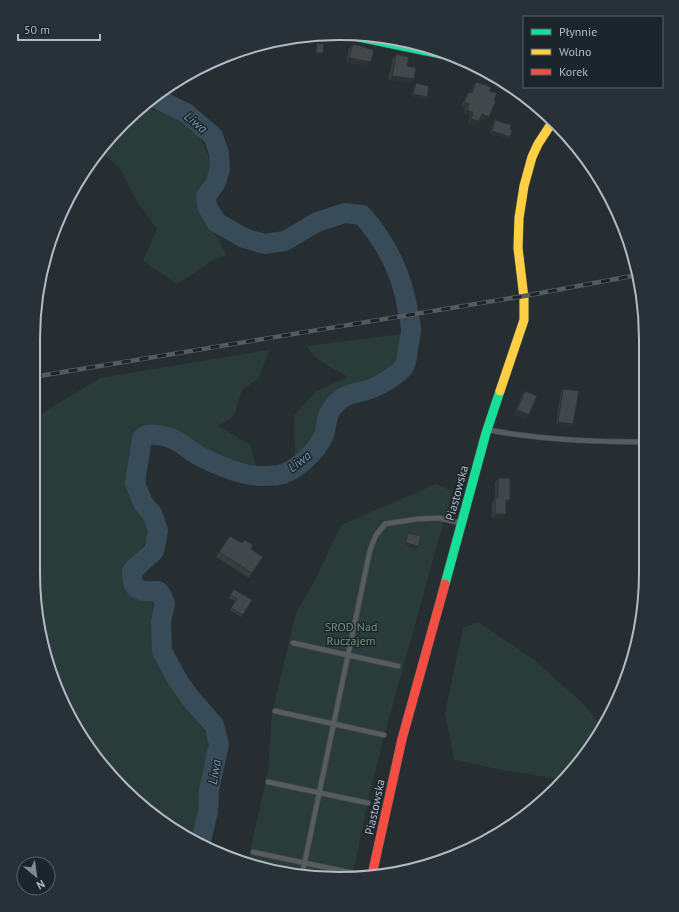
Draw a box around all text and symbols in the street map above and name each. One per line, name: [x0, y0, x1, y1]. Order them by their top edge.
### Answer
scale bar: [18, 16, 100, 42]
legend: [523, 16, 663, 88]
text: 50 m: [24, 22, 50, 37]
text: Płynnie: [559, 24, 597, 39]
text: Wolno: [559, 44, 591, 59]
text: Korek: [559, 64, 588, 79]
water label: Liwa: [181, 108, 211, 137]
water label: Liwa: [284, 447, 315, 476]
street label: Piastowska: [442, 463, 471, 522]
park label: SROD Nad Ruczajem: [325, 619, 377, 648]
water label: Liwa: [204, 758, 225, 786]
street label: Piastowska: [361, 778, 388, 836]
north arrow: [16, 856, 56, 896]
text: N: [34, 877, 47, 893]

